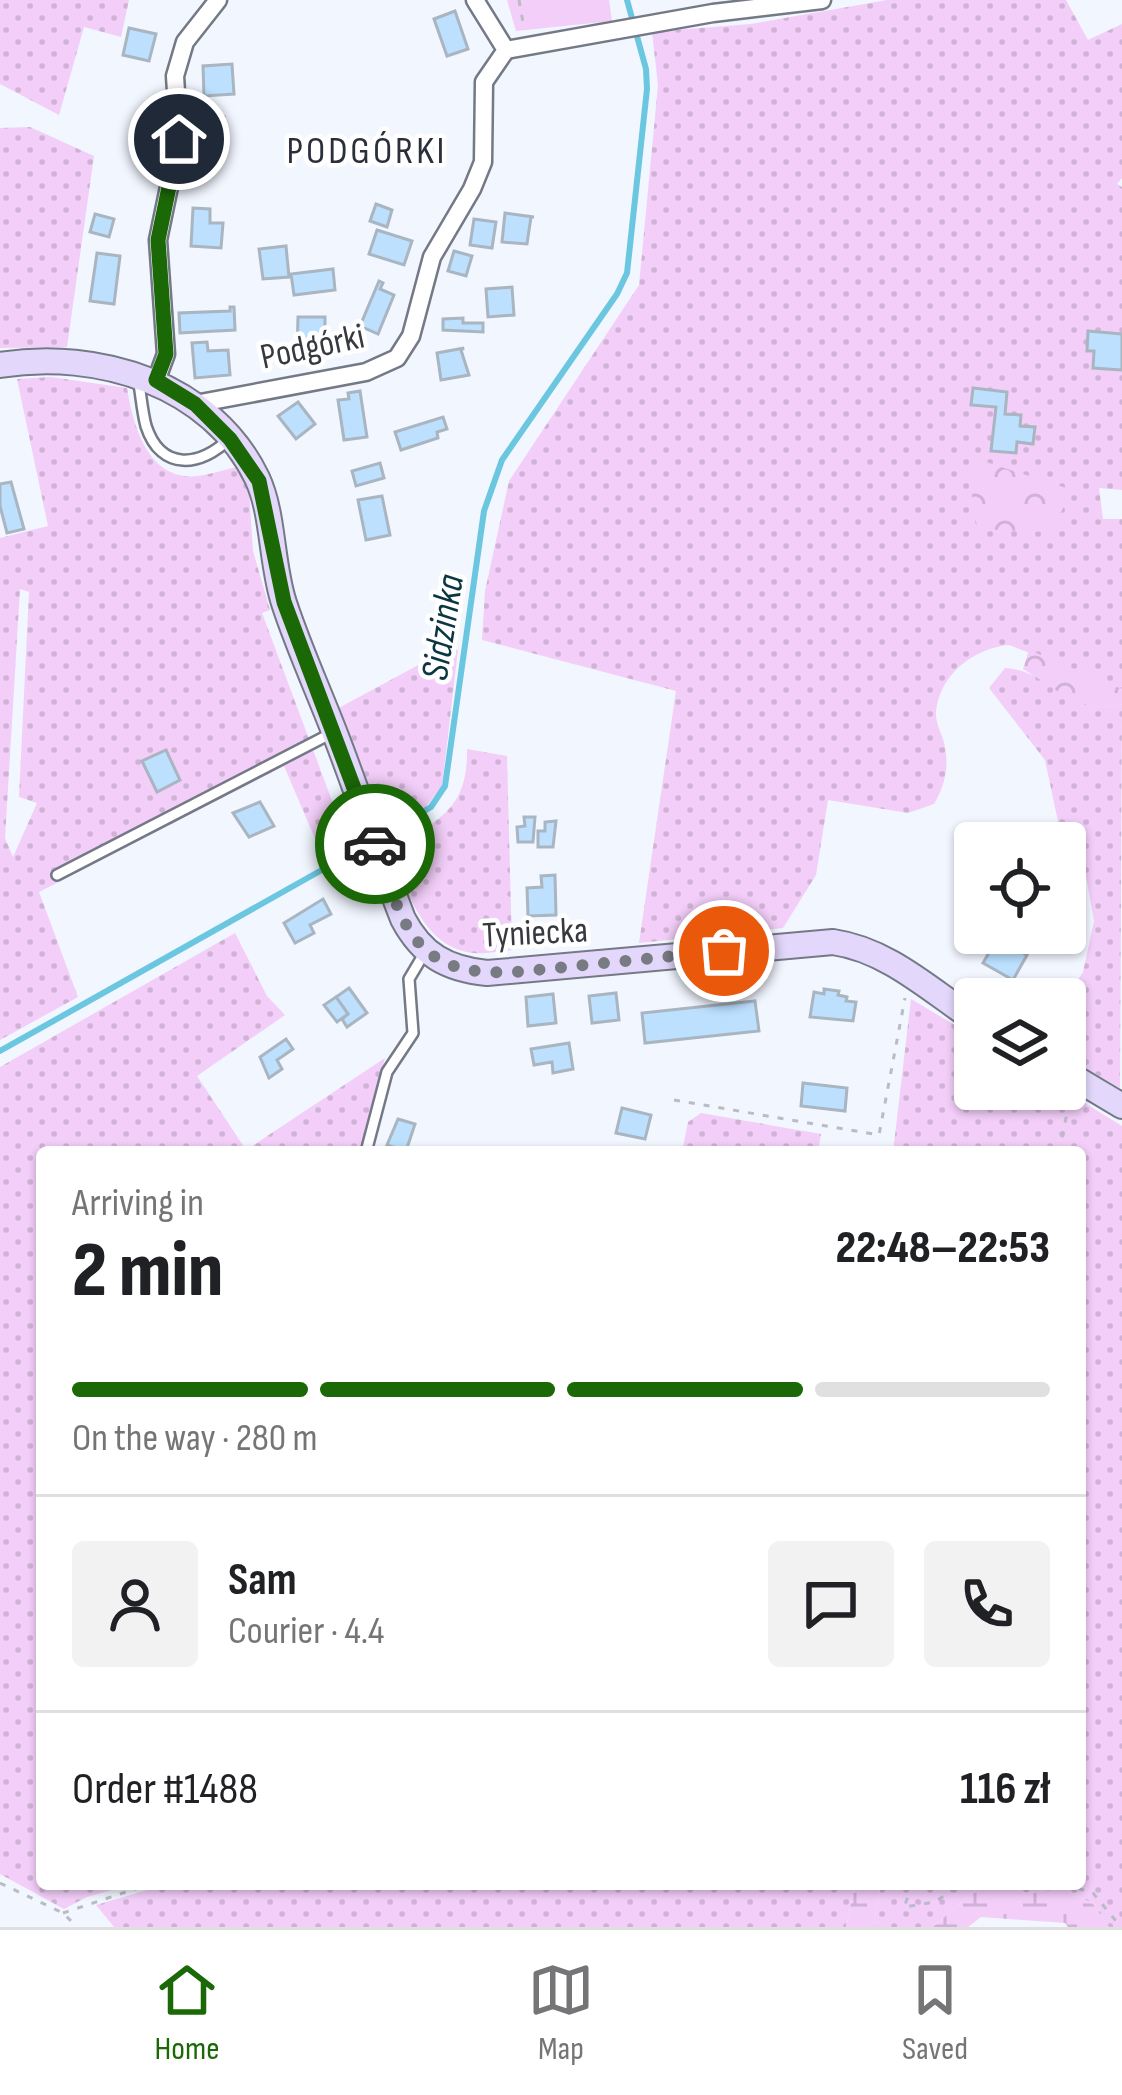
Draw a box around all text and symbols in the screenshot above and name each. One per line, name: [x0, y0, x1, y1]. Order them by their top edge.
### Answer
pin: [128, 88, 230, 190]
icon: home: [146, 106, 212, 172]
district label: PODGÓRKI: [286, 128, 448, 175]
street label: Podgórki: [257, 315, 368, 379]
water label: Sidzinka: [412, 571, 475, 684]
courier: [315, 784, 435, 904]
icon: car: [342, 811, 408, 877]
map controls: [954, 822, 1086, 1110]
button: locate: [954, 822, 1086, 954]
pin: [673, 900, 775, 1002]
street label: Tyniecka: [481, 909, 589, 958]
icon: bag: [691, 918, 757, 984]
button: layers: [954, 978, 1086, 1110]
text: Arriving in: [72, 1180, 204, 1227]
text: 22:48–22:53: [836, 1221, 1050, 1276]
text: 2 min: [72, 1225, 223, 1318]
text: On the way · 280 m: [72, 1415, 317, 1462]
button: person: [72, 1541, 198, 1667]
button: chat: [768, 1541, 894, 1667]
button: phone: [924, 1541, 1050, 1667]
text: Sam: [228, 1553, 297, 1608]
text: Courier · 4.4: [228, 1608, 384, 1655]
text: Order #1488: [72, 1762, 258, 1817]
text: 116 zł: [960, 1762, 1050, 1817]
tab: Home: [154, 1957, 220, 2069]
tab: Map: [528, 1957, 594, 2069]
tab: Saved: [902, 1957, 968, 2069]

